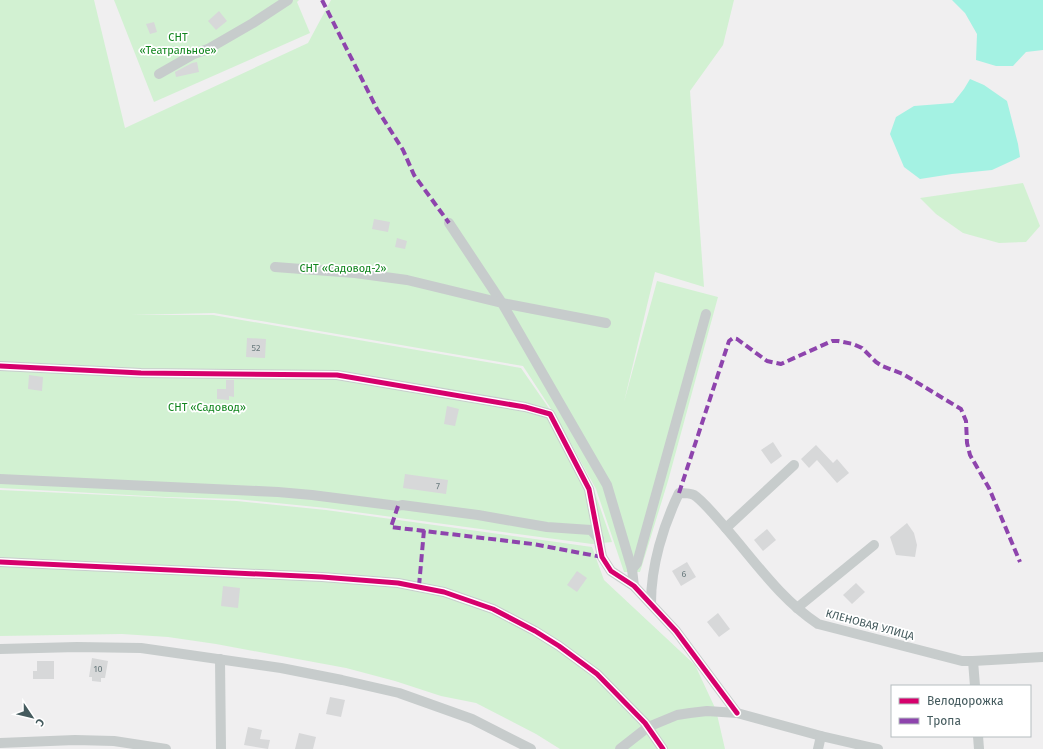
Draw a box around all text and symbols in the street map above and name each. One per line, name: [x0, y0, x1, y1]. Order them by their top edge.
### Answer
park label: СНТ «Театральное»: [139, 31, 217, 57]
park label: СНТ «Садовод-2»: [299, 262, 387, 275]
house number: 52: [252, 343, 260, 353]
park label: СНТ «Садовод»: [168, 401, 246, 414]
house number: 7: [436, 481, 440, 491]
house number: 6: [682, 569, 687, 579]
street label: КЛЕНОВАЯ УЛИЦА: [824, 607, 916, 643]
house number: 10: [94, 664, 102, 674]
legend: [891, 685, 1031, 737]
text: Велодорожка: [927, 694, 1003, 708]
north arrow: [12, 697, 52, 737]
text: Тропа: [927, 714, 961, 728]
text: С: [32, 716, 47, 729]

